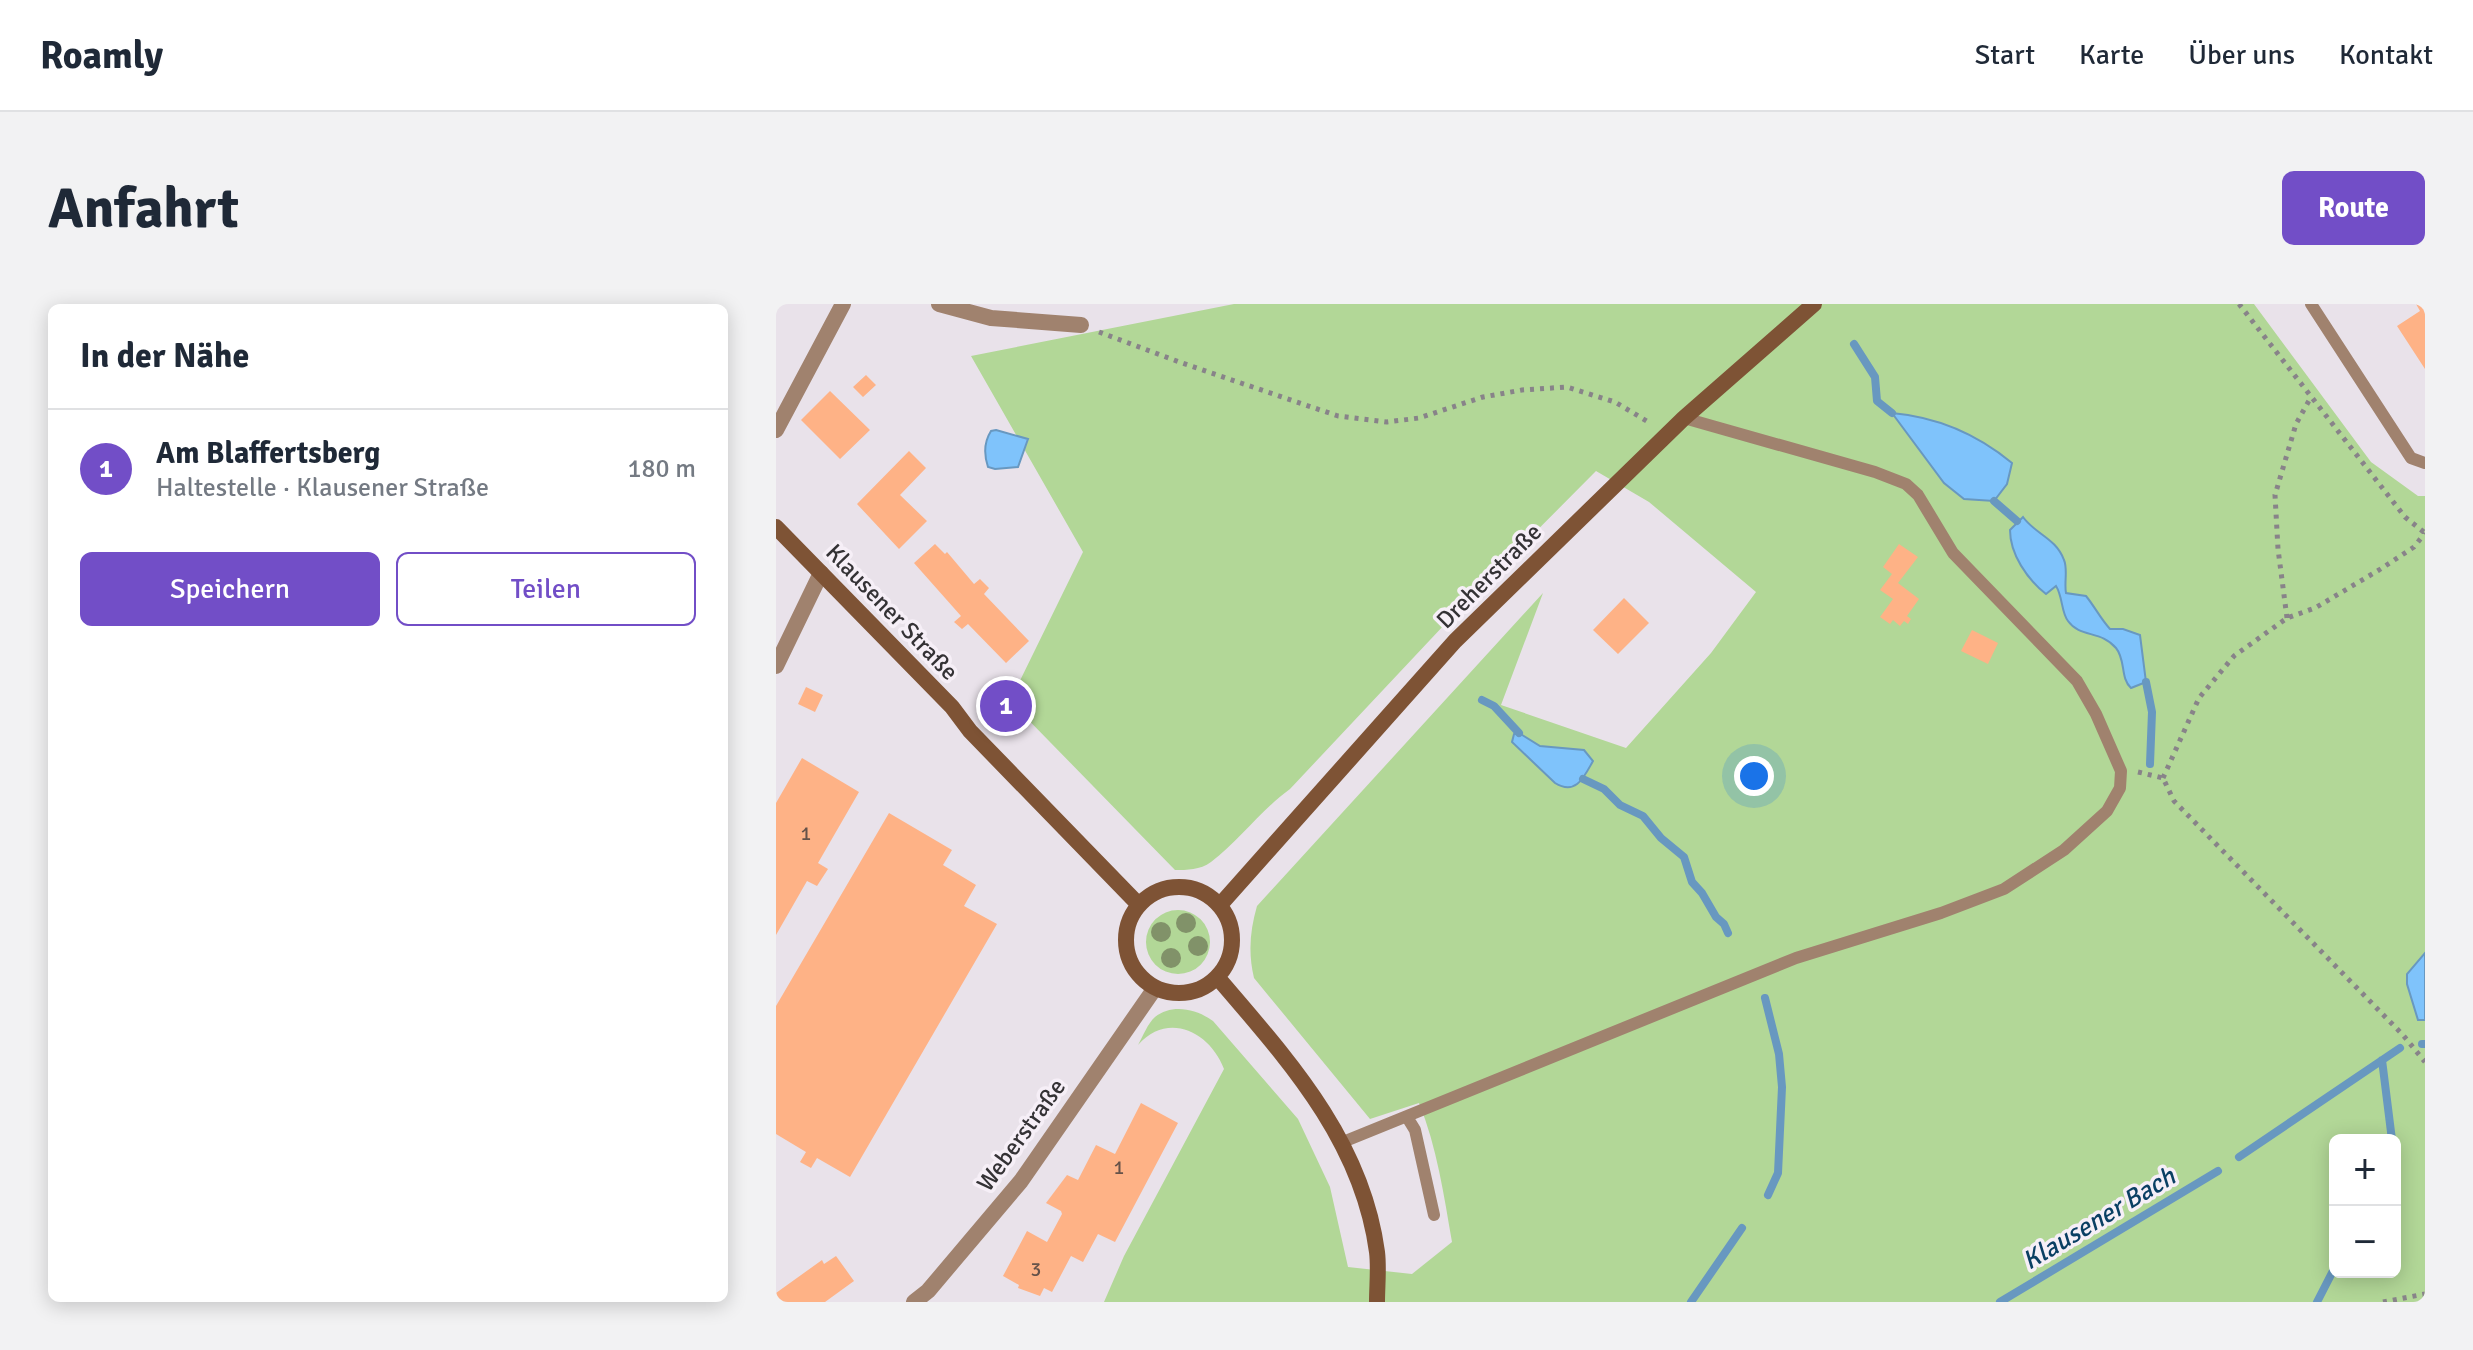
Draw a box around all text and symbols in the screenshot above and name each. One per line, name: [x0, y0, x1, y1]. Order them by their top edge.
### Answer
text: Roamly: [40, 32, 163, 79]
text: Start: [1975, 38, 2035, 72]
text: Karte: [2079, 38, 2144, 72]
text: Über uns: [2188, 38, 2295, 72]
text: Kontakt: [2339, 38, 2433, 72]
button: Route: [2282, 171, 2425, 245]
text: Anfahrt: [48, 174, 239, 243]
text: In der Nähe: [80, 335, 249, 377]
text: Am Blaffertsberg: [156, 435, 380, 472]
text: 1: [99, 453, 113, 485]
text: 180 m: [627, 453, 696, 485]
text: Haltestelle · Klausener Straße: [156, 472, 489, 504]
street label: Dreherstraße: [1430, 517, 1548, 635]
street label: Klausener Straße: [819, 538, 965, 686]
button: Speichern: [80, 552, 380, 626]
button: Teilen: [396, 552, 696, 626]
pin: 1: [980, 676, 1032, 736]
your location: [1734, 756, 1774, 796]
house number: 1: [801, 821, 811, 846]
street label: Weberstraße: [970, 1073, 1072, 1197]
map controls: [2329, 1134, 2401, 1278]
button: +: [2329, 1134, 2401, 1206]
house number: 1: [1114, 1155, 1124, 1180]
water label: Klausener Bach: [2017, 1160, 2182, 1277]
button: −: [2329, 1206, 2401, 1278]
house number: 3: [1031, 1257, 1041, 1282]

